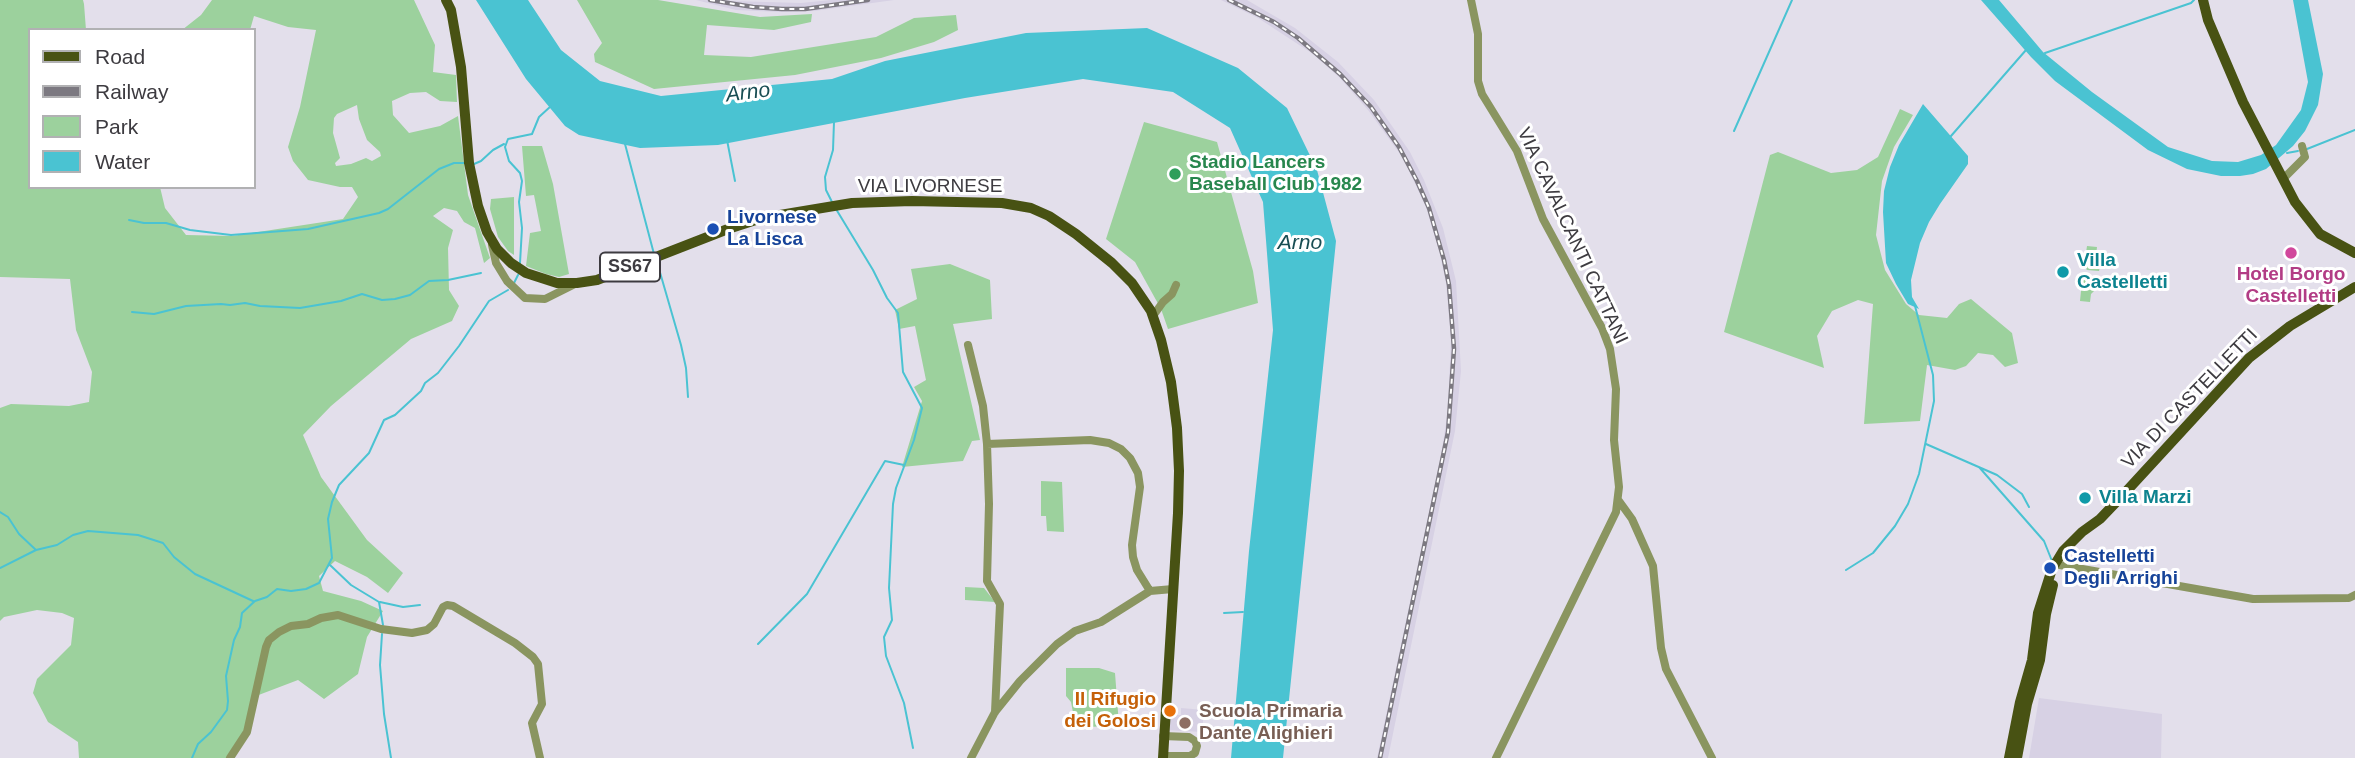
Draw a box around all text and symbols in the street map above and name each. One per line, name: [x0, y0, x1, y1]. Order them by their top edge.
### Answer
legend: [28, 28, 256, 189]
text: Road: [95, 45, 145, 68]
water label: Arno: [724, 78, 772, 108]
text: Railway: [95, 80, 169, 103]
text: Park: [95, 115, 138, 138]
street label: VIA CAVALCANTI CATTANI: [1512, 124, 1632, 348]
text: Water: [95, 150, 150, 173]
place label: Stadio Lancers Baseball Club 1982: [1189, 152, 1362, 196]
marker: Stadio Lancers Baseball Club 1982: [1167, 166, 1183, 182]
street label: VIA LIVORNESE: [858, 176, 1002, 198]
place label: Livornese La Lisca: [727, 207, 817, 251]
marker: Livornese La Lisca: [705, 221, 721, 237]
water label: Arno: [1278, 230, 1322, 256]
marker: Hotel Borgo Castelletti: [2283, 245, 2299, 261]
place label: Villa Castelletti: [2077, 250, 2168, 294]
road number: SS67: [600, 253, 660, 282]
marker: Villa Castelletti: [2055, 264, 2071, 280]
place label: Hotel Borgo Castelletti: [2237, 264, 2345, 308]
street label: VIA DI CASTELLETTI: [2117, 324, 2263, 474]
place label: Villa Marzi: [2099, 487, 2192, 509]
marker: Villa Marzi: [2077, 490, 2093, 506]
place label: Castelletti Degli Arrighi: [2064, 546, 2178, 590]
marker: Castelletti Degli Arrighi: [2042, 560, 2058, 576]
place label: Il Rifugio dei Golosi: [1064, 689, 1156, 733]
place label: Scuola Primaria Dante Alighieri: [1199, 701, 1343, 745]
marker: Il Rifugio dei Golosi: [1162, 703, 1178, 719]
marker: Scuola Primaria Dante Alighieri: [1177, 715, 1193, 731]

